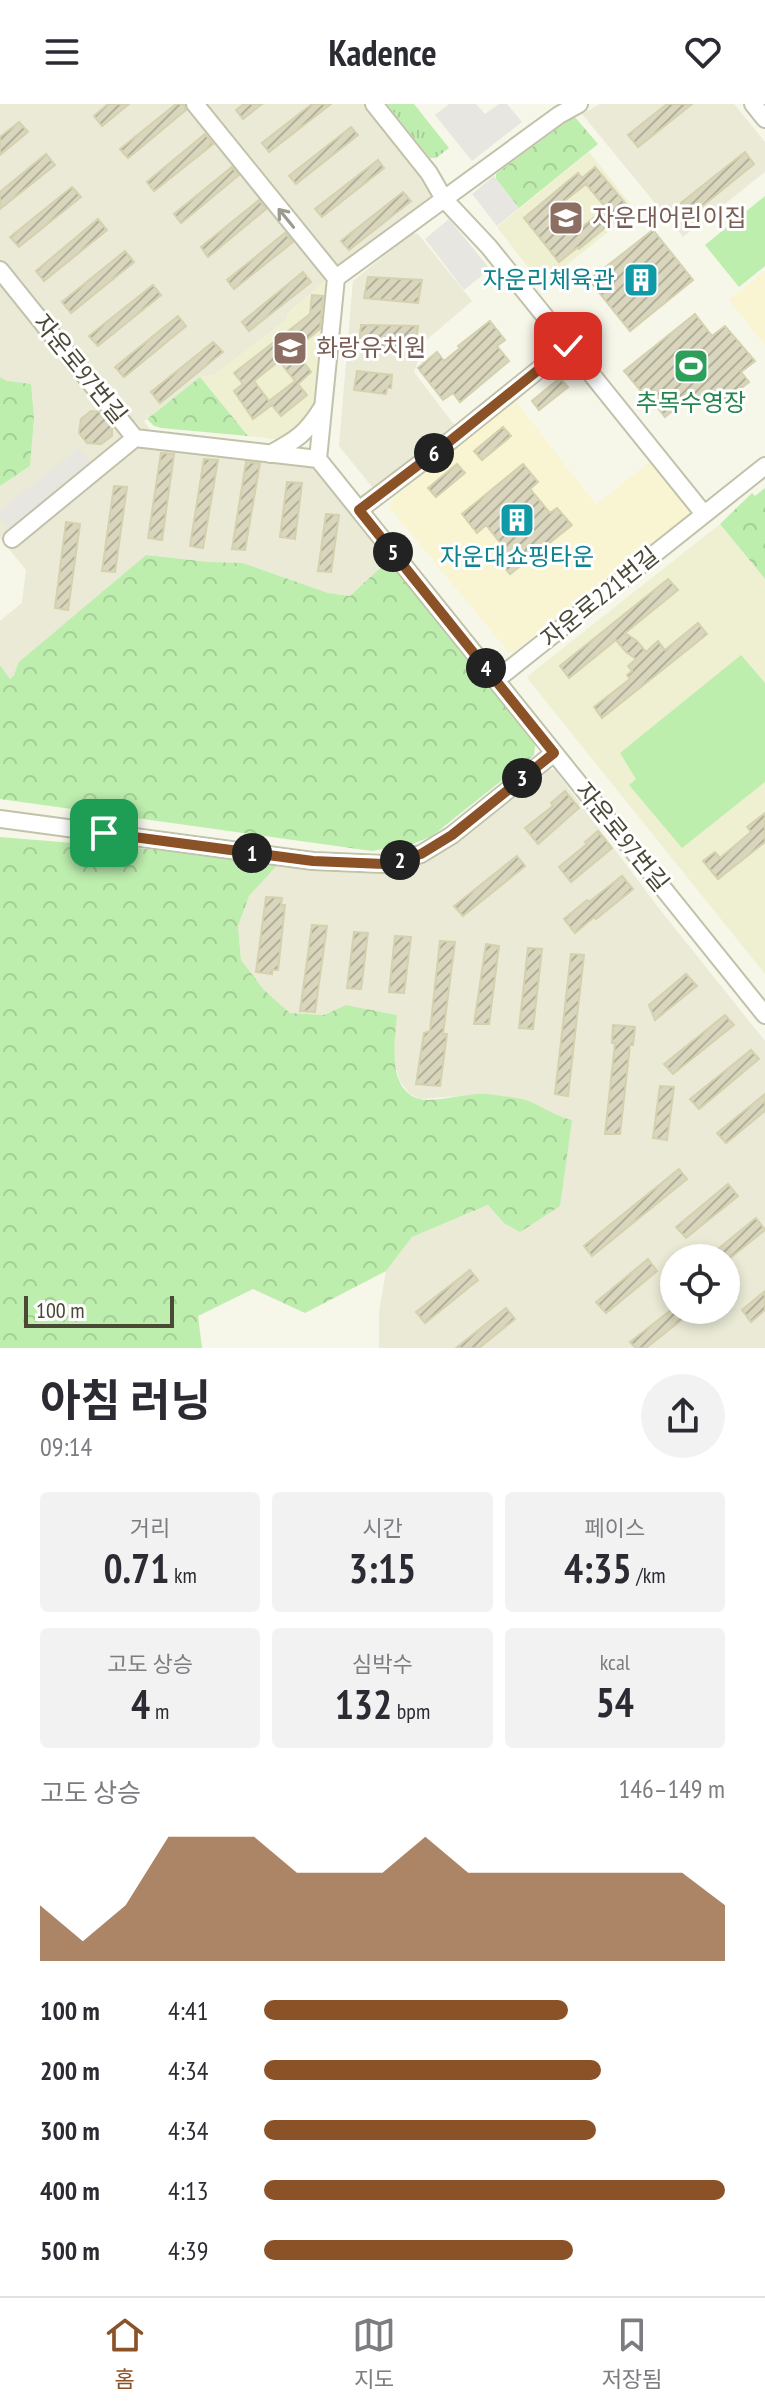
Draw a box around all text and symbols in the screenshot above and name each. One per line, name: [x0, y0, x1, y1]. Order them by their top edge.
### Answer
text: Kadence: [328, 29, 437, 76]
icon: menu: [40, 30, 84, 74]
icon: heart: [681, 30, 725, 74]
school or university icon: 자운대어린이집: [547, 199, 585, 237]
place label: 자운대어린이집: [592, 202, 747, 233]
one-way arrow: [278, 208, 295, 229]
building icon: 자운리체육관: [622, 261, 660, 299]
place label: 자운리체육관: [483, 264, 615, 295]
street label: 자운로97번길: [27, 308, 134, 430]
pin: [534, 312, 602, 380]
icon: check: [546, 324, 590, 368]
school or university icon: 화랑유치원: [271, 329, 309, 367]
place label: 화랑유치원: [316, 332, 426, 363]
sports icon: 추목수영장: [672, 347, 710, 385]
place label: 추목수영장: [636, 387, 746, 418]
pin: 6: [414, 433, 454, 473]
text: 6: [429, 439, 439, 467]
building icon: 자운대쇼핑타운: [498, 501, 536, 539]
pin: 5: [373, 532, 413, 572]
text: 5: [388, 538, 398, 566]
street label: 자운로221번길: [534, 540, 665, 654]
place label: 자운대쇼핑타운: [440, 541, 594, 572]
pin: 4: [466, 648, 506, 688]
text: 4: [481, 654, 491, 682]
pin: 3: [502, 758, 542, 798]
text: 3: [517, 764, 527, 792]
street label: 자운로97번길: [569, 776, 676, 898]
pin: [70, 799, 138, 867]
icon: arrive: [82, 811, 126, 855]
pin: 1: [232, 833, 272, 873]
text: 1: [247, 839, 257, 867]
pin: 2: [380, 840, 420, 880]
text: 2: [395, 846, 405, 874]
map controls: [660, 1244, 740, 1324]
button: locate: [660, 1244, 740, 1324]
scale bar: [24, 1292, 174, 1328]
text: 100 m: [36, 1296, 85, 1324]
text: 아침 러닝: [40, 1371, 211, 1428]
button: share: [641, 1374, 725, 1458]
text: 09:14: [40, 1430, 92, 1463]
text: 거리: [130, 1514, 170, 1542]
text: 시간: [362, 1514, 403, 1542]
text: 페이스: [584, 1514, 645, 1542]
text: 0.71: [103, 1542, 169, 1594]
text: 3:15: [349, 1542, 416, 1594]
text: 4:35: [564, 1542, 632, 1594]
text: km: [169, 1561, 197, 1589]
text: /km: [632, 1561, 666, 1589]
text: kcal: [600, 1648, 630, 1676]
text: 고도 상승: [107, 1650, 193, 1678]
text: 심박수: [352, 1650, 413, 1678]
text: 54: [596, 1676, 634, 1728]
text: 4: [131, 1678, 150, 1730]
text: 132: [335, 1678, 392, 1730]
text: m: [150, 1697, 169, 1725]
text: bpm: [392, 1697, 430, 1725]
text: 146–149 m: [619, 1772, 725, 1805]
text: 고도 상승: [40, 1776, 141, 1809]
text: 100 m: [40, 1994, 100, 2027]
text: 4:41: [168, 1994, 208, 2027]
text: 200 m: [40, 2054, 100, 2087]
text: 4:34: [168, 2054, 208, 2087]
text: 300 m: [40, 2114, 100, 2147]
text: 4:34: [168, 2114, 208, 2147]
text: 400 m: [40, 2174, 100, 2207]
text: 4:13: [168, 2174, 208, 2207]
text: 500 m: [40, 2234, 100, 2267]
text: 4:39: [168, 2234, 208, 2267]
tab: 홈: [103, 2313, 147, 2393]
tab: 지도: [352, 2313, 396, 2393]
tab: 저장됨: [602, 2313, 662, 2393]

